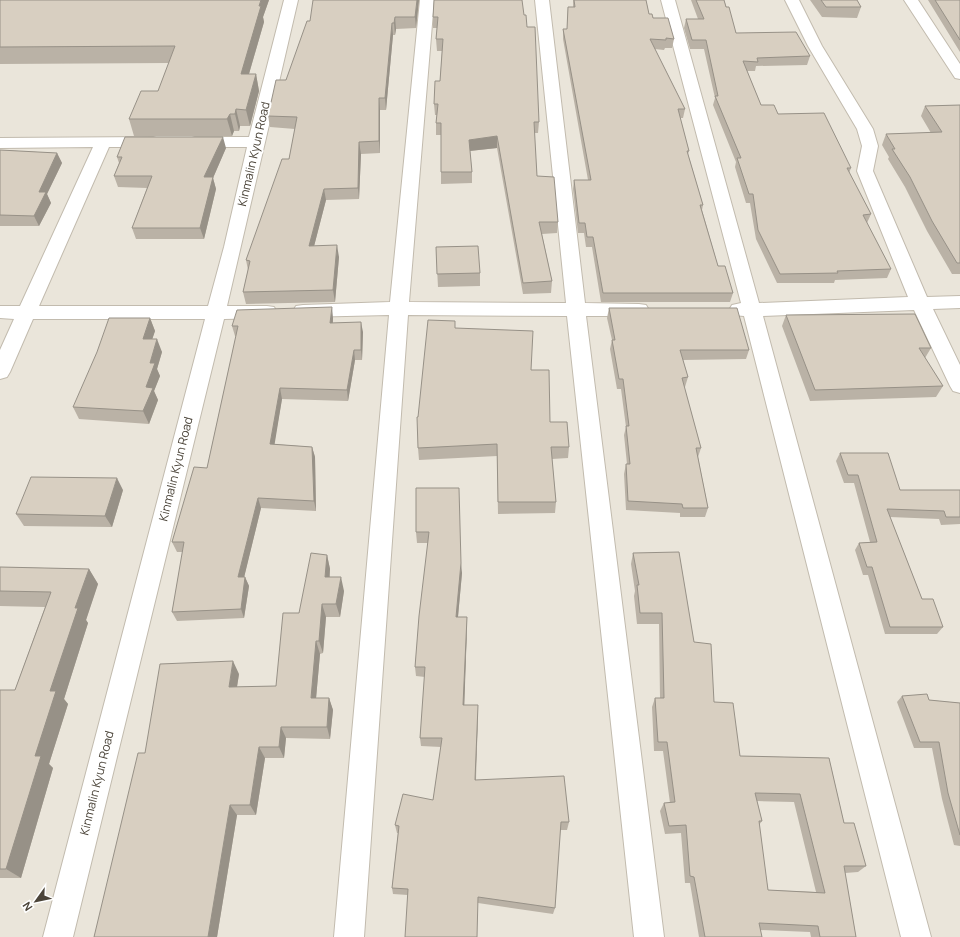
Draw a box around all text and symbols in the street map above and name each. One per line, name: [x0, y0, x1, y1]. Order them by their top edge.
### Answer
street label: Kinmalin Kyun Road: [233, 100, 274, 208]
street label: Kinmalin Kyun Road: [154, 415, 197, 523]
street label: Kinmalin Kyun Road: [75, 729, 118, 837]
north arrow: [16, 881, 56, 921]
text: N: [19, 899, 36, 914]

